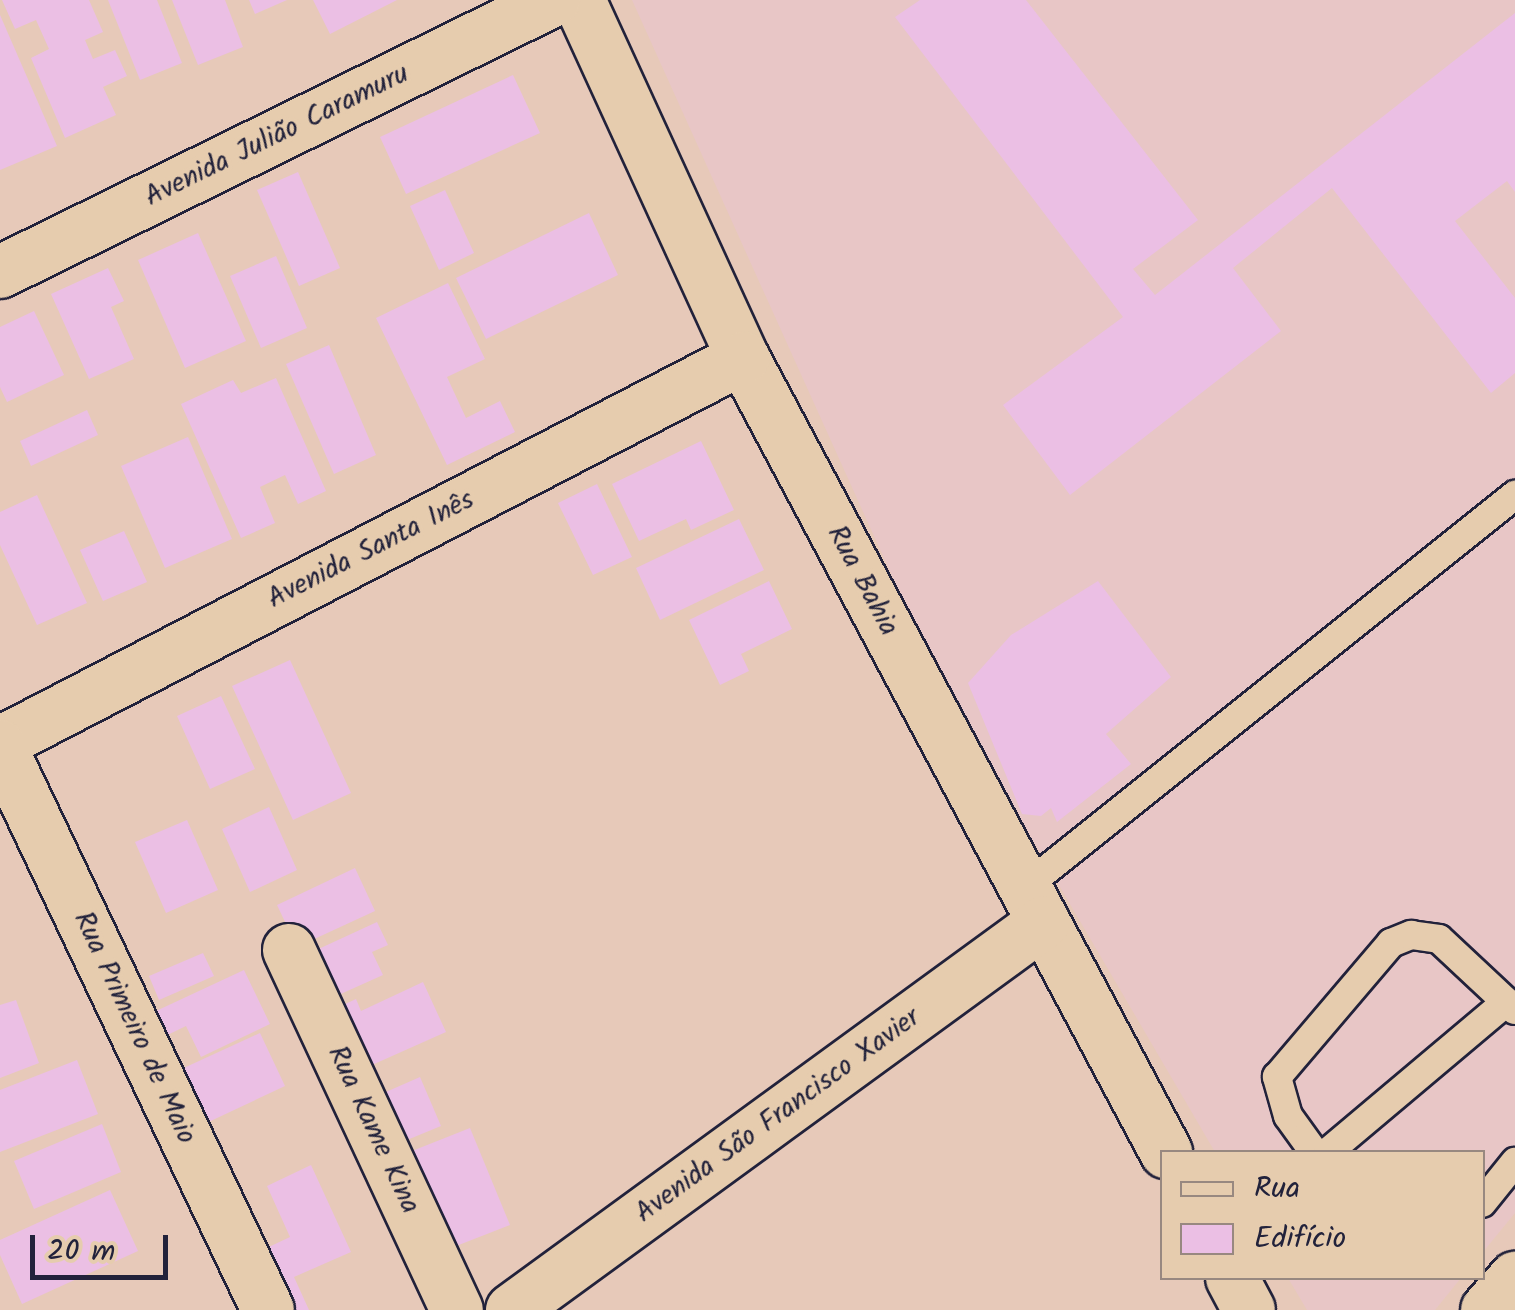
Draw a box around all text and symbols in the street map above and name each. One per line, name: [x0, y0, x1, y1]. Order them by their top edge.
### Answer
street label: Avenida Julião Caramuru: [140, 57, 414, 215]
street label: Avenida Santa Inês: [262, 483, 480, 617]
street label: Rua Bahia: [819, 520, 905, 642]
street label: Rua Primeiro de Maio: [65, 907, 203, 1149]
street label: Avenida São Francisco Xavier: [629, 1001, 927, 1231]
street label: Rua Kame Kina: [319, 1041, 427, 1219]
legend: [1160, 1150, 1485, 1280]
text: Rua: [1254, 1165, 1300, 1213]
scale bar: [35, 1215, 172, 1277]
text: Edifício: [1254, 1215, 1346, 1263]
text: 20 m: [47, 1228, 115, 1276]

